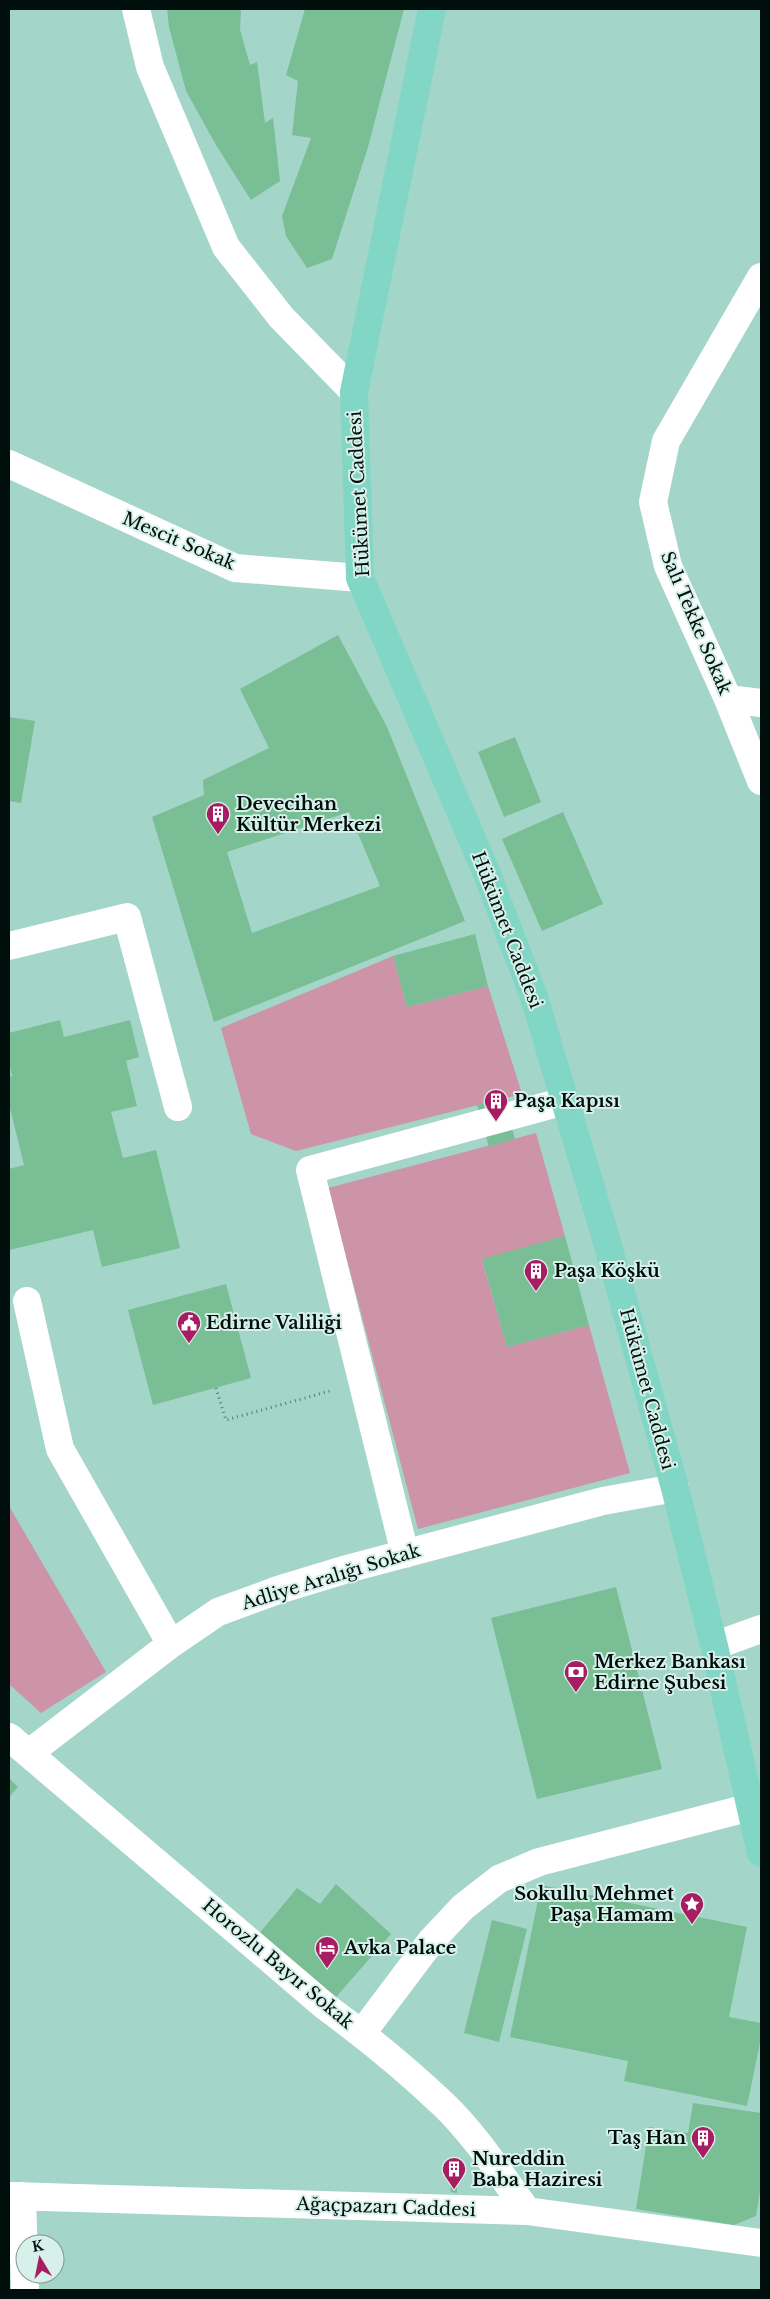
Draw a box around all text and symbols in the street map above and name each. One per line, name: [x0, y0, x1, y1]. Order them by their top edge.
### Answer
street label: Hükümet Caddesi: [344, 410, 374, 578]
street label: Mescit Sokak: [119, 507, 239, 575]
street label: Salı Tekke Sokak: [656, 548, 736, 698]
place label: Devecihan Kültür Merkezi: [236, 793, 382, 836]
building icon: Devecihan Kültür Merkezi: [205, 801, 231, 835]
street label: Hükümet Caddesi: [467, 848, 547, 1012]
building icon: Paşa Kapısı: [483, 1088, 509, 1122]
place label: Paşa Kapısı: [514, 1090, 620, 1112]
building icon: Paşa Köşkü: [523, 1258, 549, 1292]
place label: Paşa Köşkü: [554, 1260, 660, 1282]
street label: Hükümet Caddesi: [615, 1306, 679, 1472]
public building icon: Edirne Valiliği: [176, 1310, 202, 1344]
place label: Edirne Valiliği: [206, 1312, 342, 1334]
street label: Adliye Aralığı Sokak: [238, 1539, 423, 1615]
place label: Merkez Bankası Edirne Şubesi: [594, 1651, 746, 1694]
bank icon: Merkez Bankası Edirne Şubesi: [563, 1659, 589, 1693]
place label: Sokullu Mehmet Paşa Hamam: [514, 1883, 674, 1926]
place icon: Sokullu Mehmet Paşa Hamam: [679, 1891, 705, 1925]
street label: Horozlu Bayır Sokak: [198, 1894, 358, 2034]
hotel icon: Avka Palace: [314, 1935, 340, 1969]
place label: Avka Palace: [343, 1937, 456, 1959]
building icon: Taş Han: [690, 2125, 716, 2159]
place label: Taş Han: [608, 2127, 686, 2149]
place label: Nureddin Baba Haziresi: [472, 2148, 603, 2191]
building icon: Nureddin Baba Haziresi: [441, 2156, 467, 2190]
street label: Ağaçpazarı Caddesi: [295, 2193, 476, 2221]
north arrow: [15, 2234, 65, 2284]
text: K: [31, 2236, 45, 2256]

